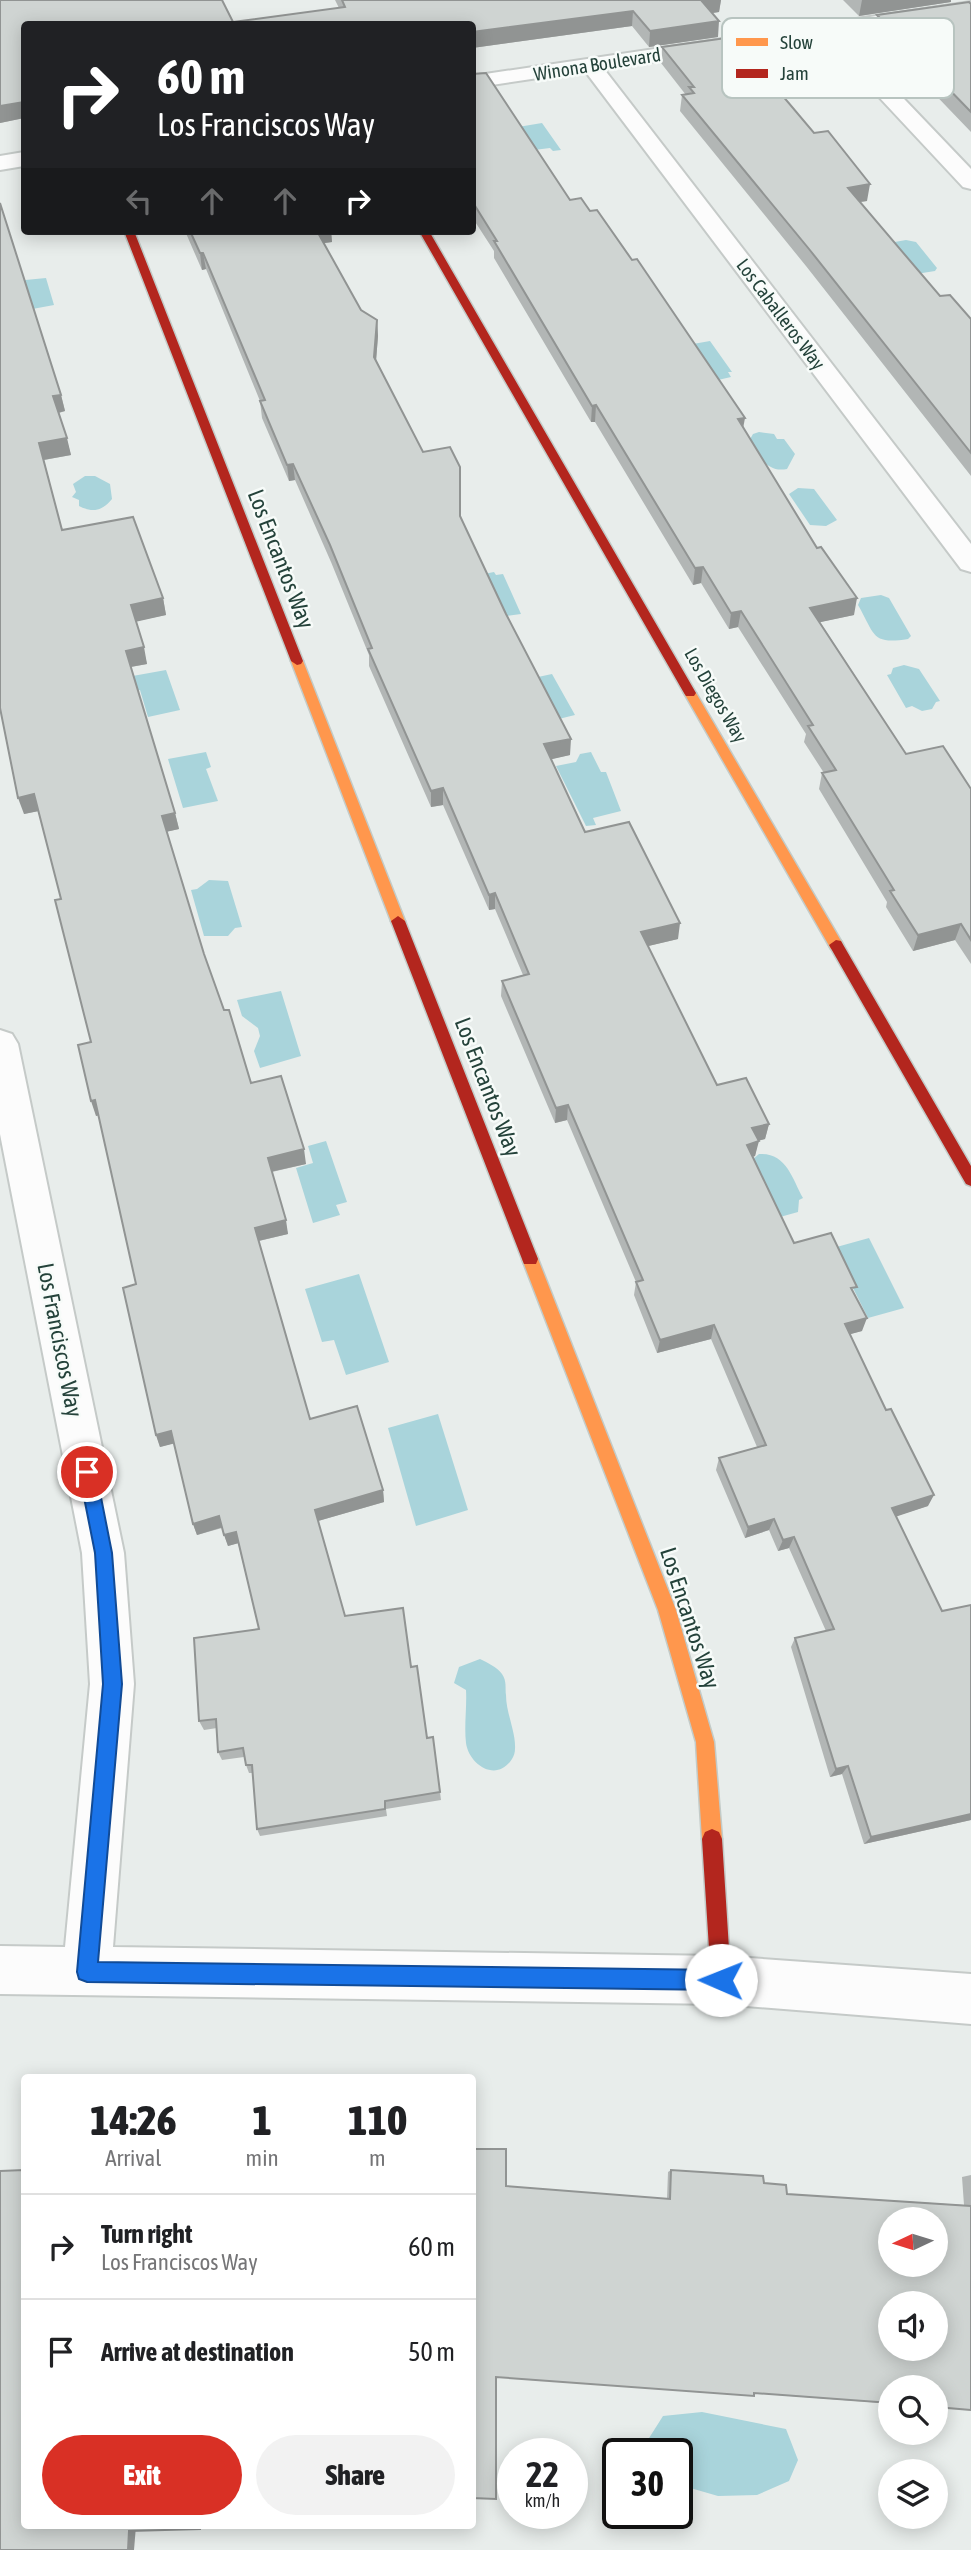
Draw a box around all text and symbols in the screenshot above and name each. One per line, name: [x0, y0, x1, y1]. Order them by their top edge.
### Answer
legend: [722, 18, 954, 98]
text: Slow: [780, 31, 814, 53]
street label: Winona Boulevard: [532, 43, 662, 85]
text: 60 m: [157, 48, 245, 104]
icon: right: [42, 49, 133, 140]
text: Jam: [780, 62, 809, 84]
text: Los Franciscos Way: [157, 106, 375, 143]
icon: left: [120, 182, 158, 220]
icon: ahead: [193, 182, 231, 220]
icon: ahead: [266, 182, 304, 220]
icon: right: [339, 182, 377, 220]
street label: Los Caballeros Way: [732, 254, 830, 374]
street label: Los Encantos Way: [243, 486, 319, 632]
street label: Los Diegos Way: [680, 644, 752, 746]
street label: Los Encantos Way: [450, 1014, 526, 1160]
street label: Los Franciscos Way: [32, 1261, 88, 1419]
pin: [57, 1442, 117, 1502]
icon: arrive: [68, 1453, 106, 1491]
street label: Los Encantos Way: [655, 1544, 725, 1692]
position arrow: [684, 1943, 758, 2017]
text: 14:26: [90, 2096, 177, 2144]
text: 1: [252, 2096, 272, 2144]
text: 110: [348, 2096, 407, 2144]
text: Arrival: [105, 2145, 161, 2171]
text: min: [246, 2145, 279, 2171]
text: m: [369, 2145, 386, 2171]
north arrow: [878, 2207, 948, 2277]
map controls: [878, 2207, 948, 2529]
text: Turn right: [101, 2219, 192, 2249]
icon: right: [42, 2228, 80, 2266]
text: 60 m: [408, 2232, 455, 2262]
text: Los Franciscos Way: [101, 2249, 258, 2275]
button: sound: [878, 2291, 948, 2361]
icon: arrive: [42, 2333, 80, 2371]
text: Arrive at destination: [101, 2337, 294, 2367]
text: 50 m: [408, 2337, 455, 2367]
button: search: [878, 2375, 948, 2445]
button: Exit: [42, 2435, 242, 2515]
button: Share: [256, 2435, 455, 2515]
speed limit sign: 30: [602, 2438, 693, 2529]
text: 22: [526, 2454, 559, 2494]
button: layers: [878, 2459, 948, 2529]
text: km/h: [525, 2490, 560, 2511]

